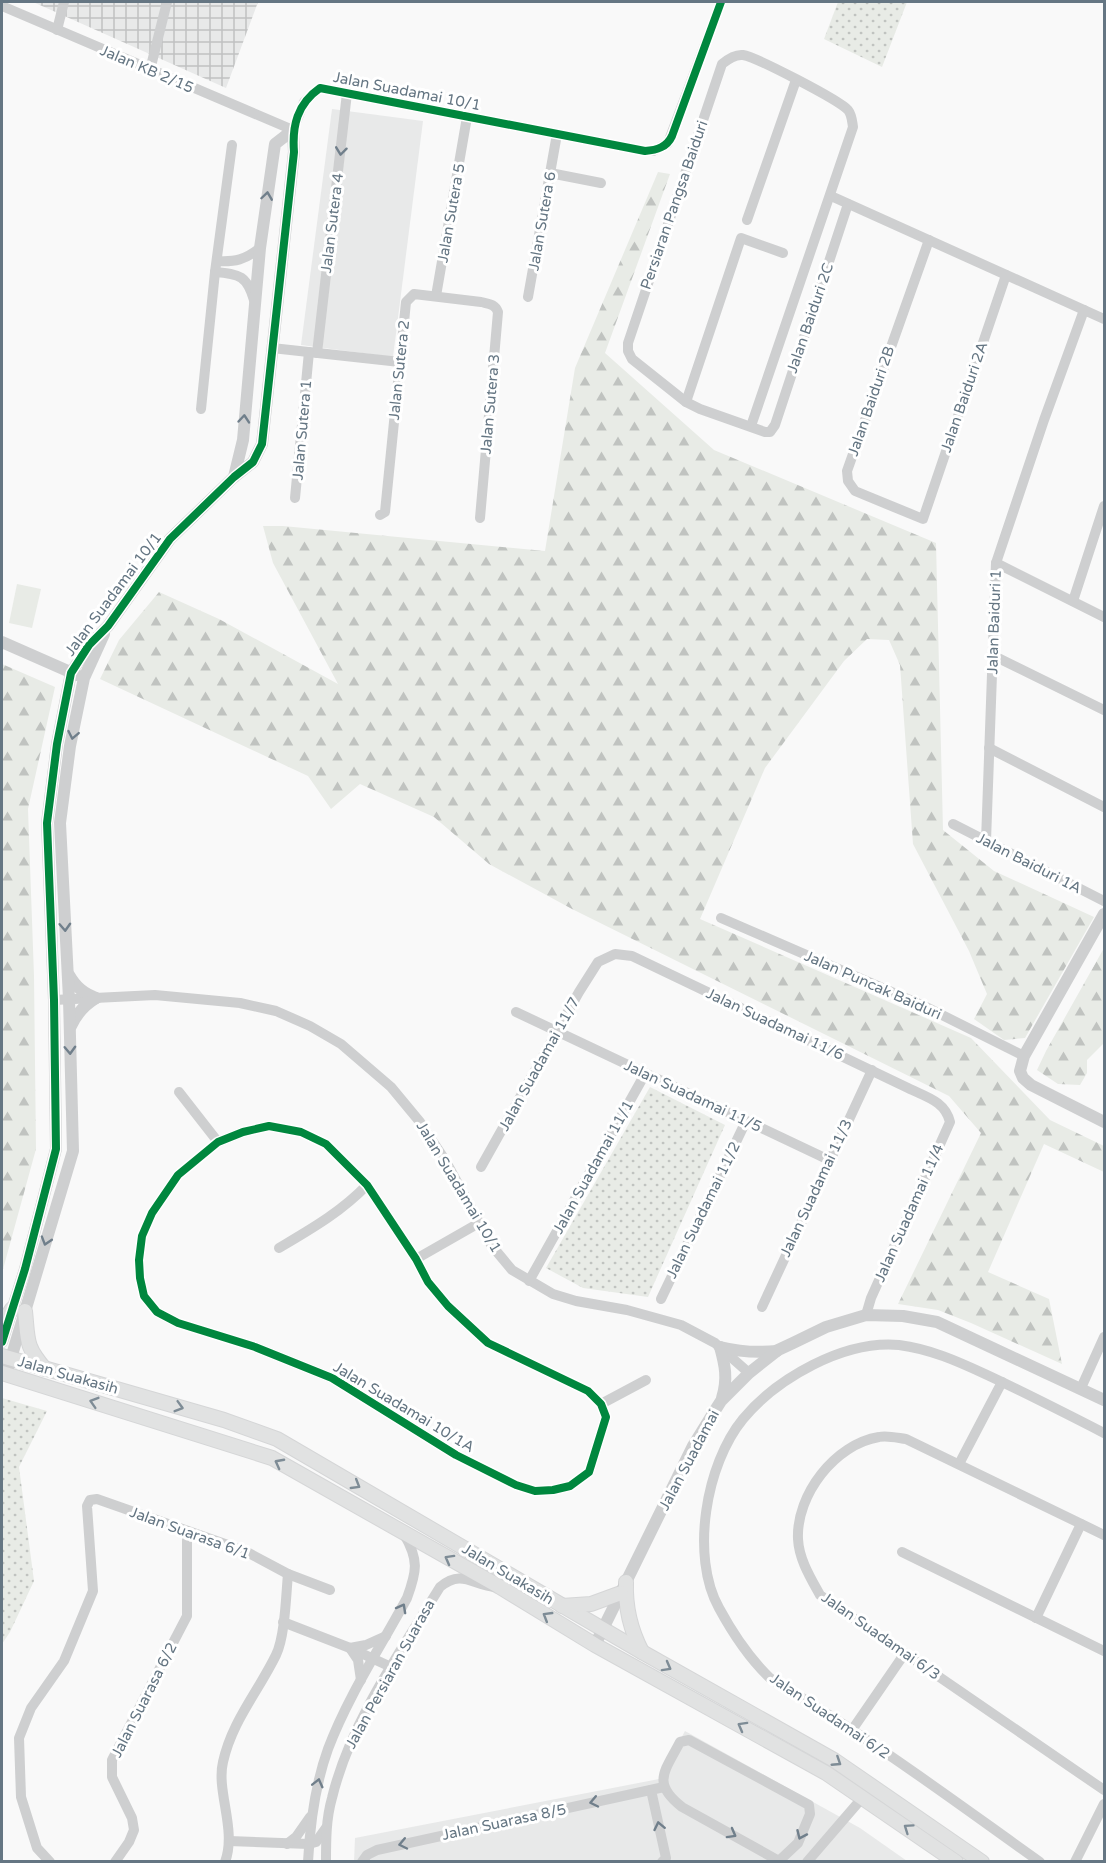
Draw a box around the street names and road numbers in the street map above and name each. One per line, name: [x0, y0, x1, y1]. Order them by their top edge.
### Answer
street label: Jalan KB 2/15: [98, 41, 196, 97]
street label: Jalan Suadamai 10/1: [332, 68, 482, 114]
street label: Persiaran Pangsa Baiduri: [637, 118, 711, 292]
street label: Jalan Sutera 5: [433, 162, 469, 264]
street label: Jalan Sutera 6: [524, 170, 560, 272]
street label: Jalan Sutera 4: [317, 172, 347, 274]
street label: Jalan Baiduri 2C: [783, 261, 837, 375]
street label: Jalan Sutera 2: [385, 319, 413, 421]
street label: Jalan Baiduri 2A: [937, 339, 991, 455]
street label: Jalan Baiduri 2B: [844, 344, 898, 458]
street label: Jalan Sutera 3: [477, 353, 503, 455]
street label: Jalan Sutera 1: [289, 379, 315, 481]
street label: Jalan Suadamai 10/1: [61, 529, 165, 659]
street label: Jalan Baiduri 1: [983, 569, 1005, 675]
street label: Jalan Baiduri 1A: [973, 829, 1085, 897]
street label: Jalan Puncak Baiduri: [802, 947, 944, 1023]
street label: Jalan Suadamai 11/6: [703, 984, 847, 1064]
street label: Jalan Suadamai 11/7: [495, 994, 583, 1134]
street label: Jalan Suadamai 11/5: [621, 1056, 765, 1136]
street label: Jalan Suadamai 11/1: [549, 1097, 637, 1237]
street label: Jalan Suadamai 11/3: [776, 1116, 856, 1260]
street label: Jalan Suadamai 10/1: [413, 1118, 505, 1256]
street label: Jalan Suadamai 11/2: [662, 1139, 744, 1281]
street label: Jalan Suadamai 11/4: [870, 1141, 948, 1285]
street label: Jalan Suakasih: [16, 1352, 120, 1398]
street label: Jalan Suadamai 10/1A: [330, 1358, 478, 1456]
street label: Jalan Suadamai: [655, 1407, 723, 1513]
street label: Jalan Suarasa 6/1: [127, 1503, 253, 1563]
street label: Jalan Suakasih: [459, 1540, 557, 1608]
street label: Jalan Suadamai 6/3: [818, 1588, 944, 1684]
street label: Jalan Persiaran Suarasa: [341, 1596, 439, 1752]
street label: Jalan Suarasa 6/2: [107, 1640, 181, 1760]
street label: Jalan Suadamai 6/2: [767, 1669, 893, 1763]
street label: Jalan Suarasa 8/5: [440, 1800, 568, 1844]

